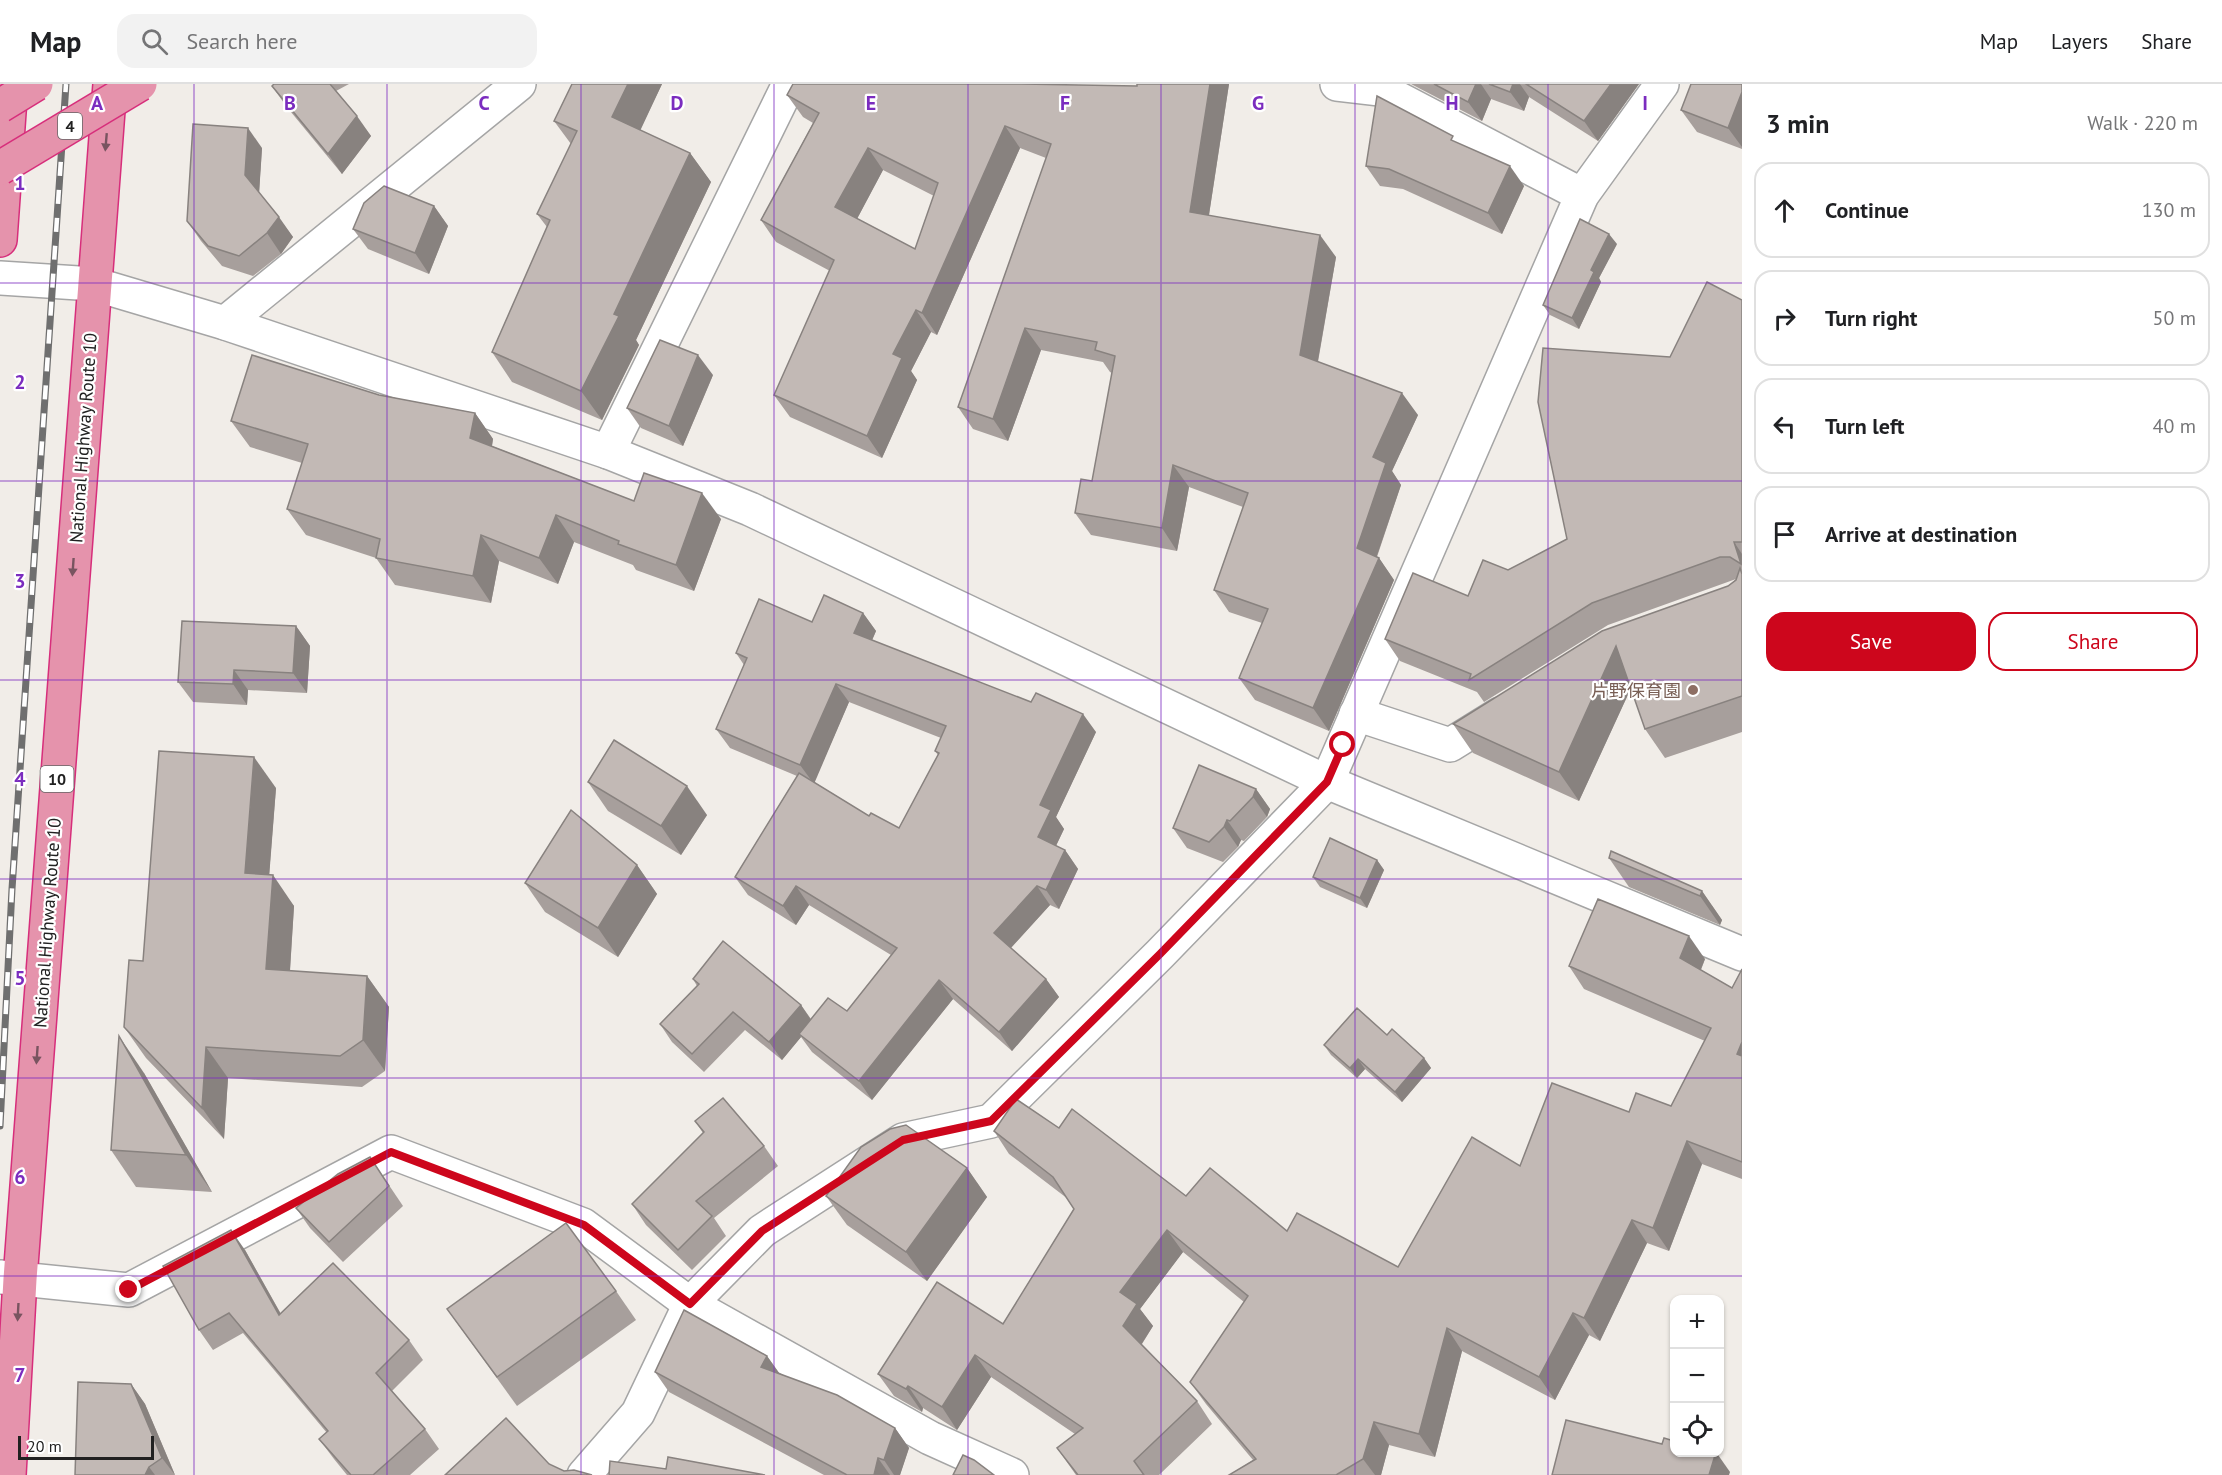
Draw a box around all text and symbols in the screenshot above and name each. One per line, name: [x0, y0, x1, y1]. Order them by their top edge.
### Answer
search box: [117, 14, 537, 68]
text: Map: [30, 23, 81, 60]
icon: search: [138, 25, 171, 58]
text: Search here: [186, 27, 297, 55]
text: Map: [1980, 28, 2018, 55]
text: Layers: [2051, 28, 2108, 55]
text: Share: [2141, 28, 2192, 55]
text: A: [91, 90, 104, 116]
text: B: [284, 90, 296, 116]
text: C: [478, 90, 490, 116]
text: D: [671, 90, 684, 116]
text: E: [866, 90, 876, 116]
text: F: [1060, 90, 1070, 116]
text: G: [1252, 90, 1264, 116]
text: H: [1445, 90, 1459, 116]
text: I: [1642, 90, 1648, 116]
text: 3 min: [1766, 107, 1829, 140]
text: Walk · 220 m: [2087, 110, 2198, 136]
road number: 4: [58, 113, 82, 139]
one-way arrow: [101, 133, 111, 152]
text: 1: [14, 170, 26, 196]
icon: ahead: [1768, 194, 1801, 227]
text: Continue: [1825, 196, 1909, 224]
text: 130 m: [2142, 197, 2196, 223]
icon: right: [1768, 302, 1801, 335]
text: Turn right: [1825, 304, 1917, 332]
text: 50 m: [2153, 305, 2196, 331]
street label: National Highway Route 10: [64, 332, 102, 544]
text: 2: [14, 369, 26, 395]
icon: left: [1768, 410, 1801, 443]
text: Turn left: [1825, 412, 1905, 440]
text: 40 m: [2153, 413, 2196, 439]
icon: arrive: [1768, 518, 1801, 551]
text: Arrive at destination: [1825, 520, 2017, 548]
one-way arrow: [68, 558, 78, 577]
text: 3: [14, 568, 26, 594]
button: Save: [1766, 612, 1976, 671]
button: Share: [1988, 612, 2198, 671]
place label: 片野保育園: [1591, 679, 1681, 702]
marker: 片野保育園: [1686, 683, 1700, 697]
route start: [1329, 731, 1355, 757]
text: 4: [14, 766, 26, 792]
road number: 10: [40, 766, 74, 792]
street label: National Highway Route 10: [28, 817, 66, 1029]
text: 5: [14, 965, 26, 991]
one-way arrow: [32, 1045, 42, 1064]
text: 6: [14, 1164, 26, 1190]
route end: [115, 1276, 141, 1302]
map controls: [1670, 1295, 1724, 1457]
button: +: [1670, 1295, 1724, 1349]
one-way arrow: [14, 1303, 23, 1322]
button: −: [1670, 1349, 1724, 1403]
text: 7: [14, 1362, 26, 1388]
button: locate: [1670, 1403, 1724, 1457]
scale bar: [18, 1433, 154, 1460]
text: 20 m: [27, 1436, 62, 1456]

